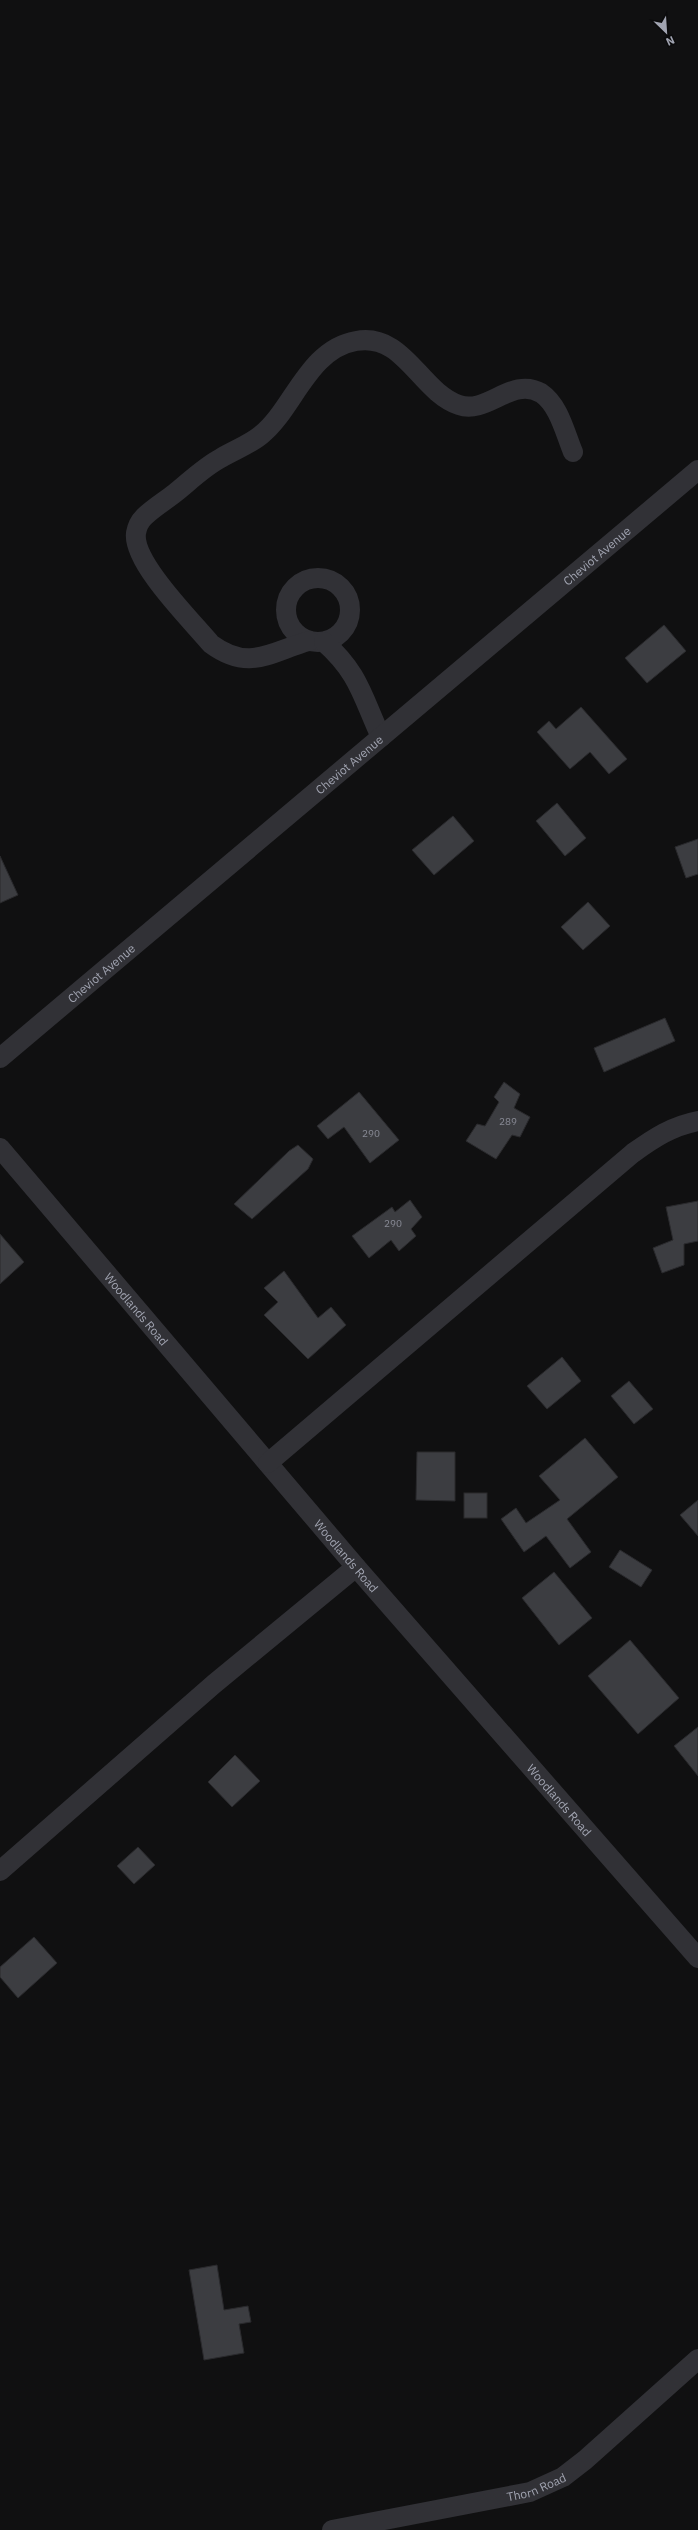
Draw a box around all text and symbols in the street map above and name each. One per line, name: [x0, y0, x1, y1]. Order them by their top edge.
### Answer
north arrow: [646, 12, 686, 52]
text: N: [664, 33, 677, 49]
street label: Cheviot Avenue: [560, 523, 634, 588]
street label: Cheviot Avenue: [312, 731, 386, 797]
street label: Cheviot Avenue: [64, 940, 138, 1006]
house number: 289: [499, 1115, 517, 1128]
house number: 290: [362, 1127, 380, 1140]
house number: 290: [384, 1217, 402, 1230]
street label: Woodlands Road: [102, 1269, 172, 1348]
street label: Woodlands Road: [311, 1516, 382, 1595]
street label: Woodlands Road: [524, 1761, 595, 1839]
street label: Thorn Road: [505, 2469, 568, 2504]

